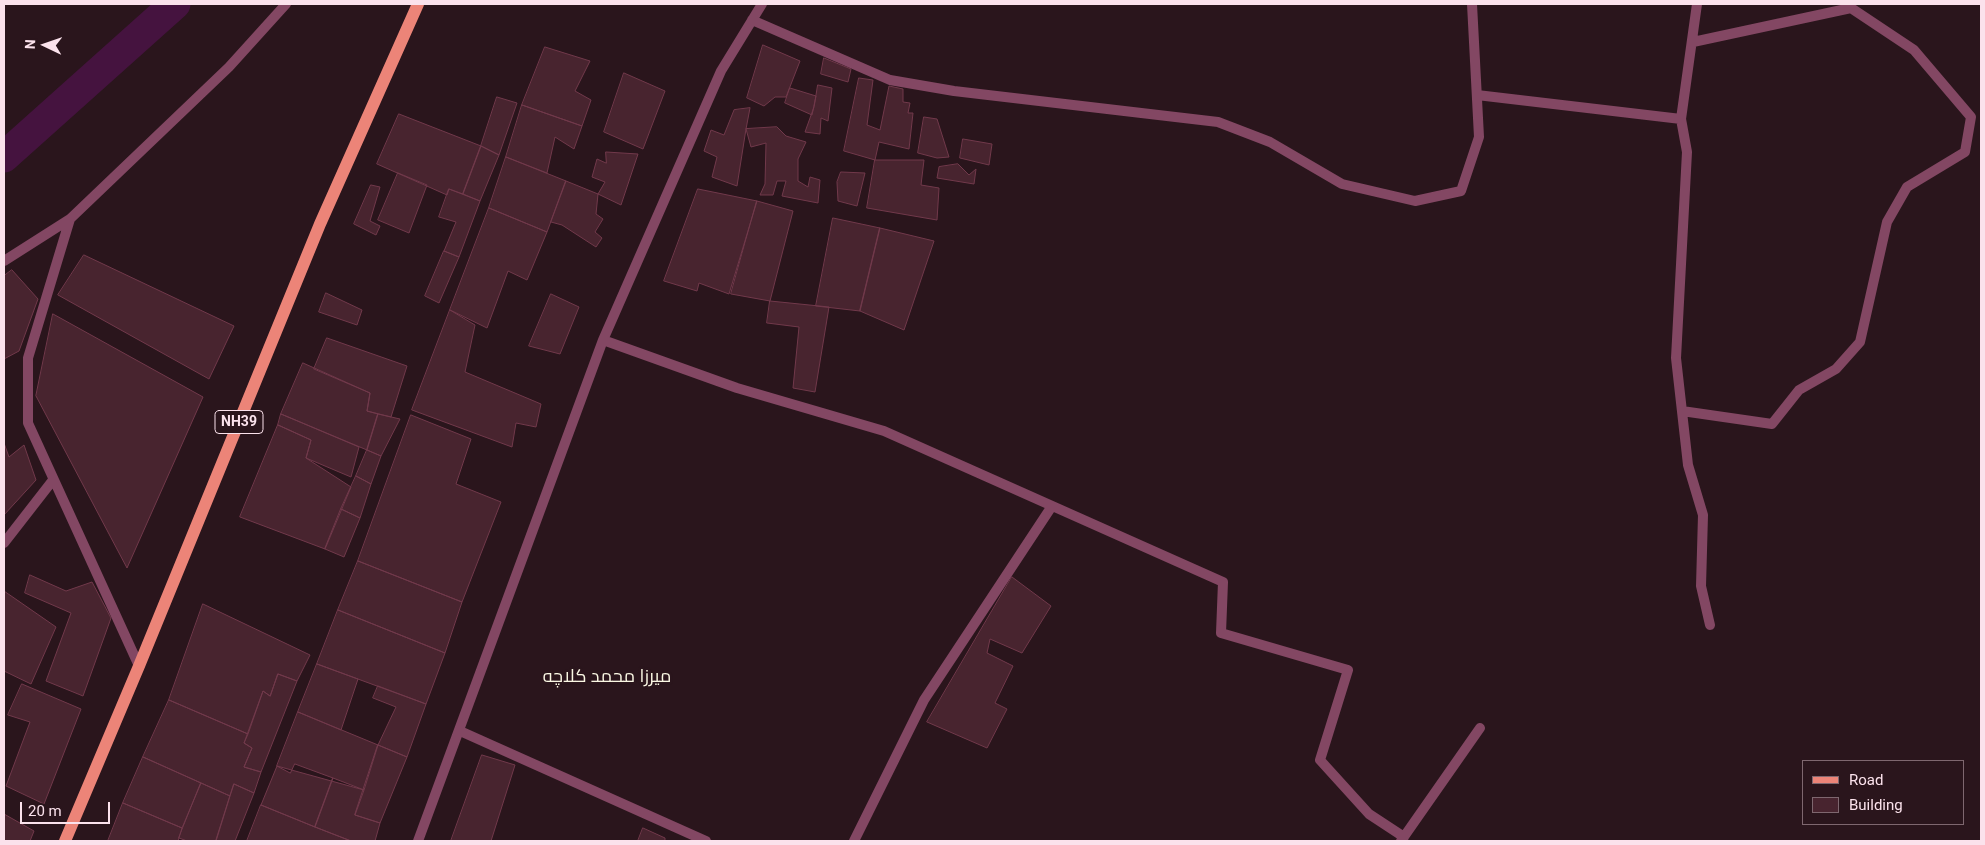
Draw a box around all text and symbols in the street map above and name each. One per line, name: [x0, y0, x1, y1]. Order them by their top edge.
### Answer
north arrow: [20, 20, 70, 70]
text: N: [22, 39, 38, 50]
road number: NH39: [215, 411, 263, 434]
district label: میرزا محمد کلاچه: [543, 666, 671, 688]
legend: [1802, 760, 1965, 825]
text: Road: [1849, 771, 1883, 789]
scale bar: [22, 792, 112, 824]
text: Building: [1849, 796, 1903, 814]
text: 20 m: [28, 802, 62, 820]

